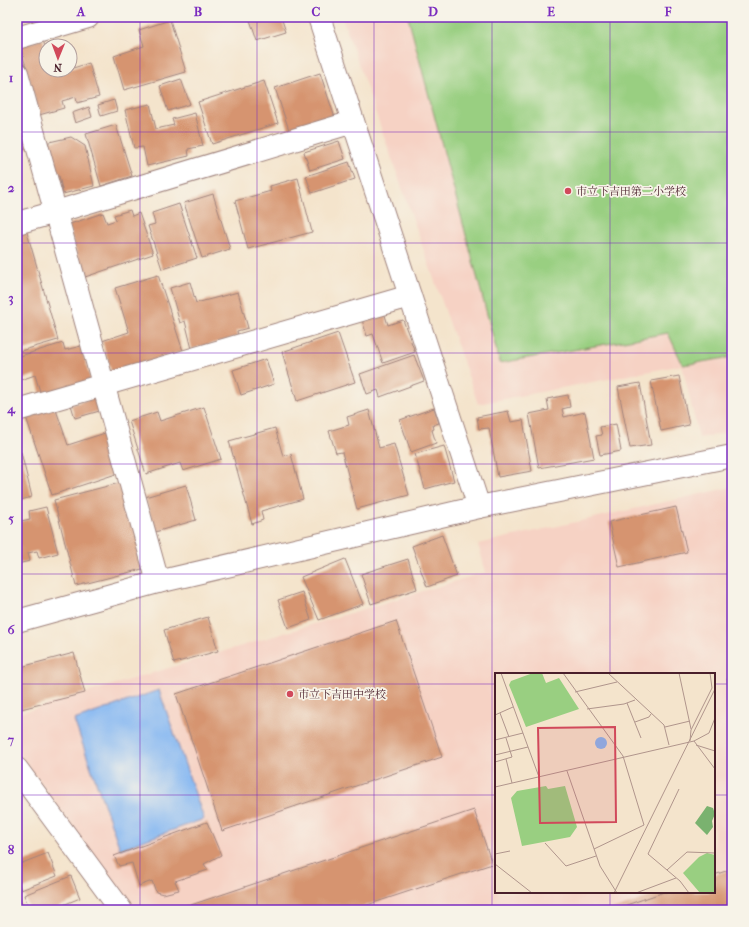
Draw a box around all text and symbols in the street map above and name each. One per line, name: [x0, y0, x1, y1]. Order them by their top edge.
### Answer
text: A: [76, 4, 86, 19]
text: B: [194, 4, 203, 19]
text: C: [312, 4, 321, 19]
text: D: [428, 4, 438, 19]
text: E: [547, 4, 555, 19]
text: F: [664, 4, 672, 19]
north arrow: [38, 38, 78, 78]
text: N: [53, 61, 62, 74]
text: 1: [9, 70, 14, 85]
text: 2: [8, 180, 15, 195]
place label: 市立下吉田第二小学校: [576, 185, 686, 198]
marker: 市立下吉田第二小学校: [563, 186, 573, 196]
text: 3: [8, 290, 14, 306]
text: 4: [6, 401, 16, 417]
text: 5: [8, 511, 14, 526]
text: 6: [7, 622, 15, 637]
inset map: [495, 673, 715, 893]
place label: 市立下吉田中学校: [298, 688, 386, 701]
marker: 市立下吉田中学校: [285, 689, 295, 699]
text: 7: [7, 732, 15, 747]
text: 8: [8, 842, 15, 857]

